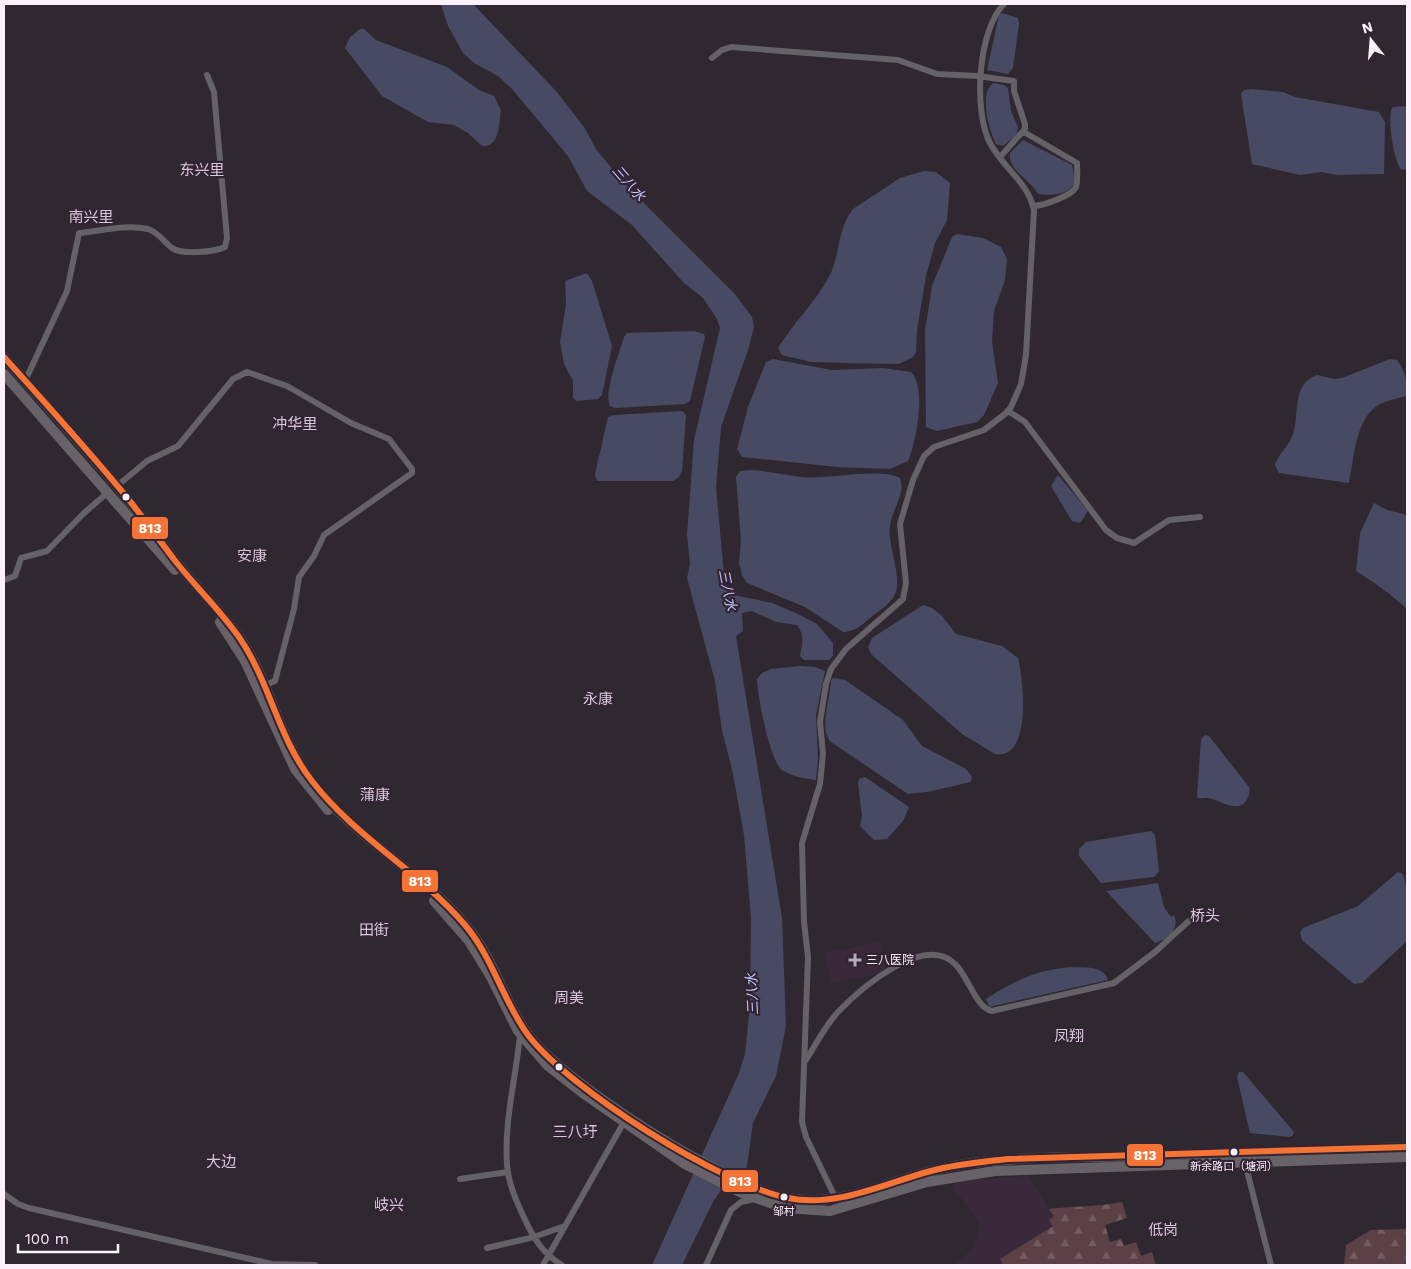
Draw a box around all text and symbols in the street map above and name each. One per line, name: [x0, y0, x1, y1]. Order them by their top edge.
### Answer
north arrow: [1346, 15, 1396, 65]
text: N: [1360, 18, 1374, 37]
district label: 东兴里: [179, 161, 225, 179]
water label: 三八水: [609, 162, 649, 205]
district label: 南兴里: [68, 208, 114, 226]
district label: 冲华里: [272, 415, 318, 433]
unlabelled marker: [121, 492, 131, 502]
line badge: 813: [131, 516, 169, 540]
text: 813: [138, 520, 162, 536]
district label: 安康: [237, 547, 267, 565]
water label: 三八水: [716, 568, 740, 613]
district label: 永康: [583, 690, 613, 708]
district label: 蒲康: [360, 786, 390, 804]
line badge: 813: [401, 869, 439, 893]
text: 813: [408, 873, 432, 889]
district label: 桥头: [1190, 907, 1220, 925]
district label: 田街: [359, 921, 389, 939]
marker: 三八医院: [848, 953, 862, 967]
place label: 三八医院: [866, 953, 914, 967]
water label: 三八水: [743, 972, 761, 1015]
district label: 周美: [554, 989, 584, 1007]
district label: 凤翔: [1054, 1027, 1084, 1045]
unlabelled marker: [554, 1062, 564, 1072]
district label: 三八圩: [552, 1123, 598, 1141]
line badge: 813: [1126, 1143, 1164, 1167]
text: 813: [1133, 1147, 1157, 1163]
marker: 新余路口（塘洞）: [1229, 1147, 1239, 1157]
district label: 大边: [206, 1153, 237, 1171]
place label: 新余路口（塘洞）: [1190, 1160, 1278, 1173]
line badge: 813: [721, 1169, 759, 1193]
text: 813: [728, 1173, 752, 1189]
marker: 邹村: [779, 1192, 789, 1202]
district label: 岐兴: [374, 1196, 404, 1214]
place label: 邹村: [773, 1205, 795, 1218]
district label: 低岗: [1148, 1221, 1178, 1239]
scale bar: [18, 1222, 118, 1254]
text: 100 m: [25, 1230, 69, 1248]

